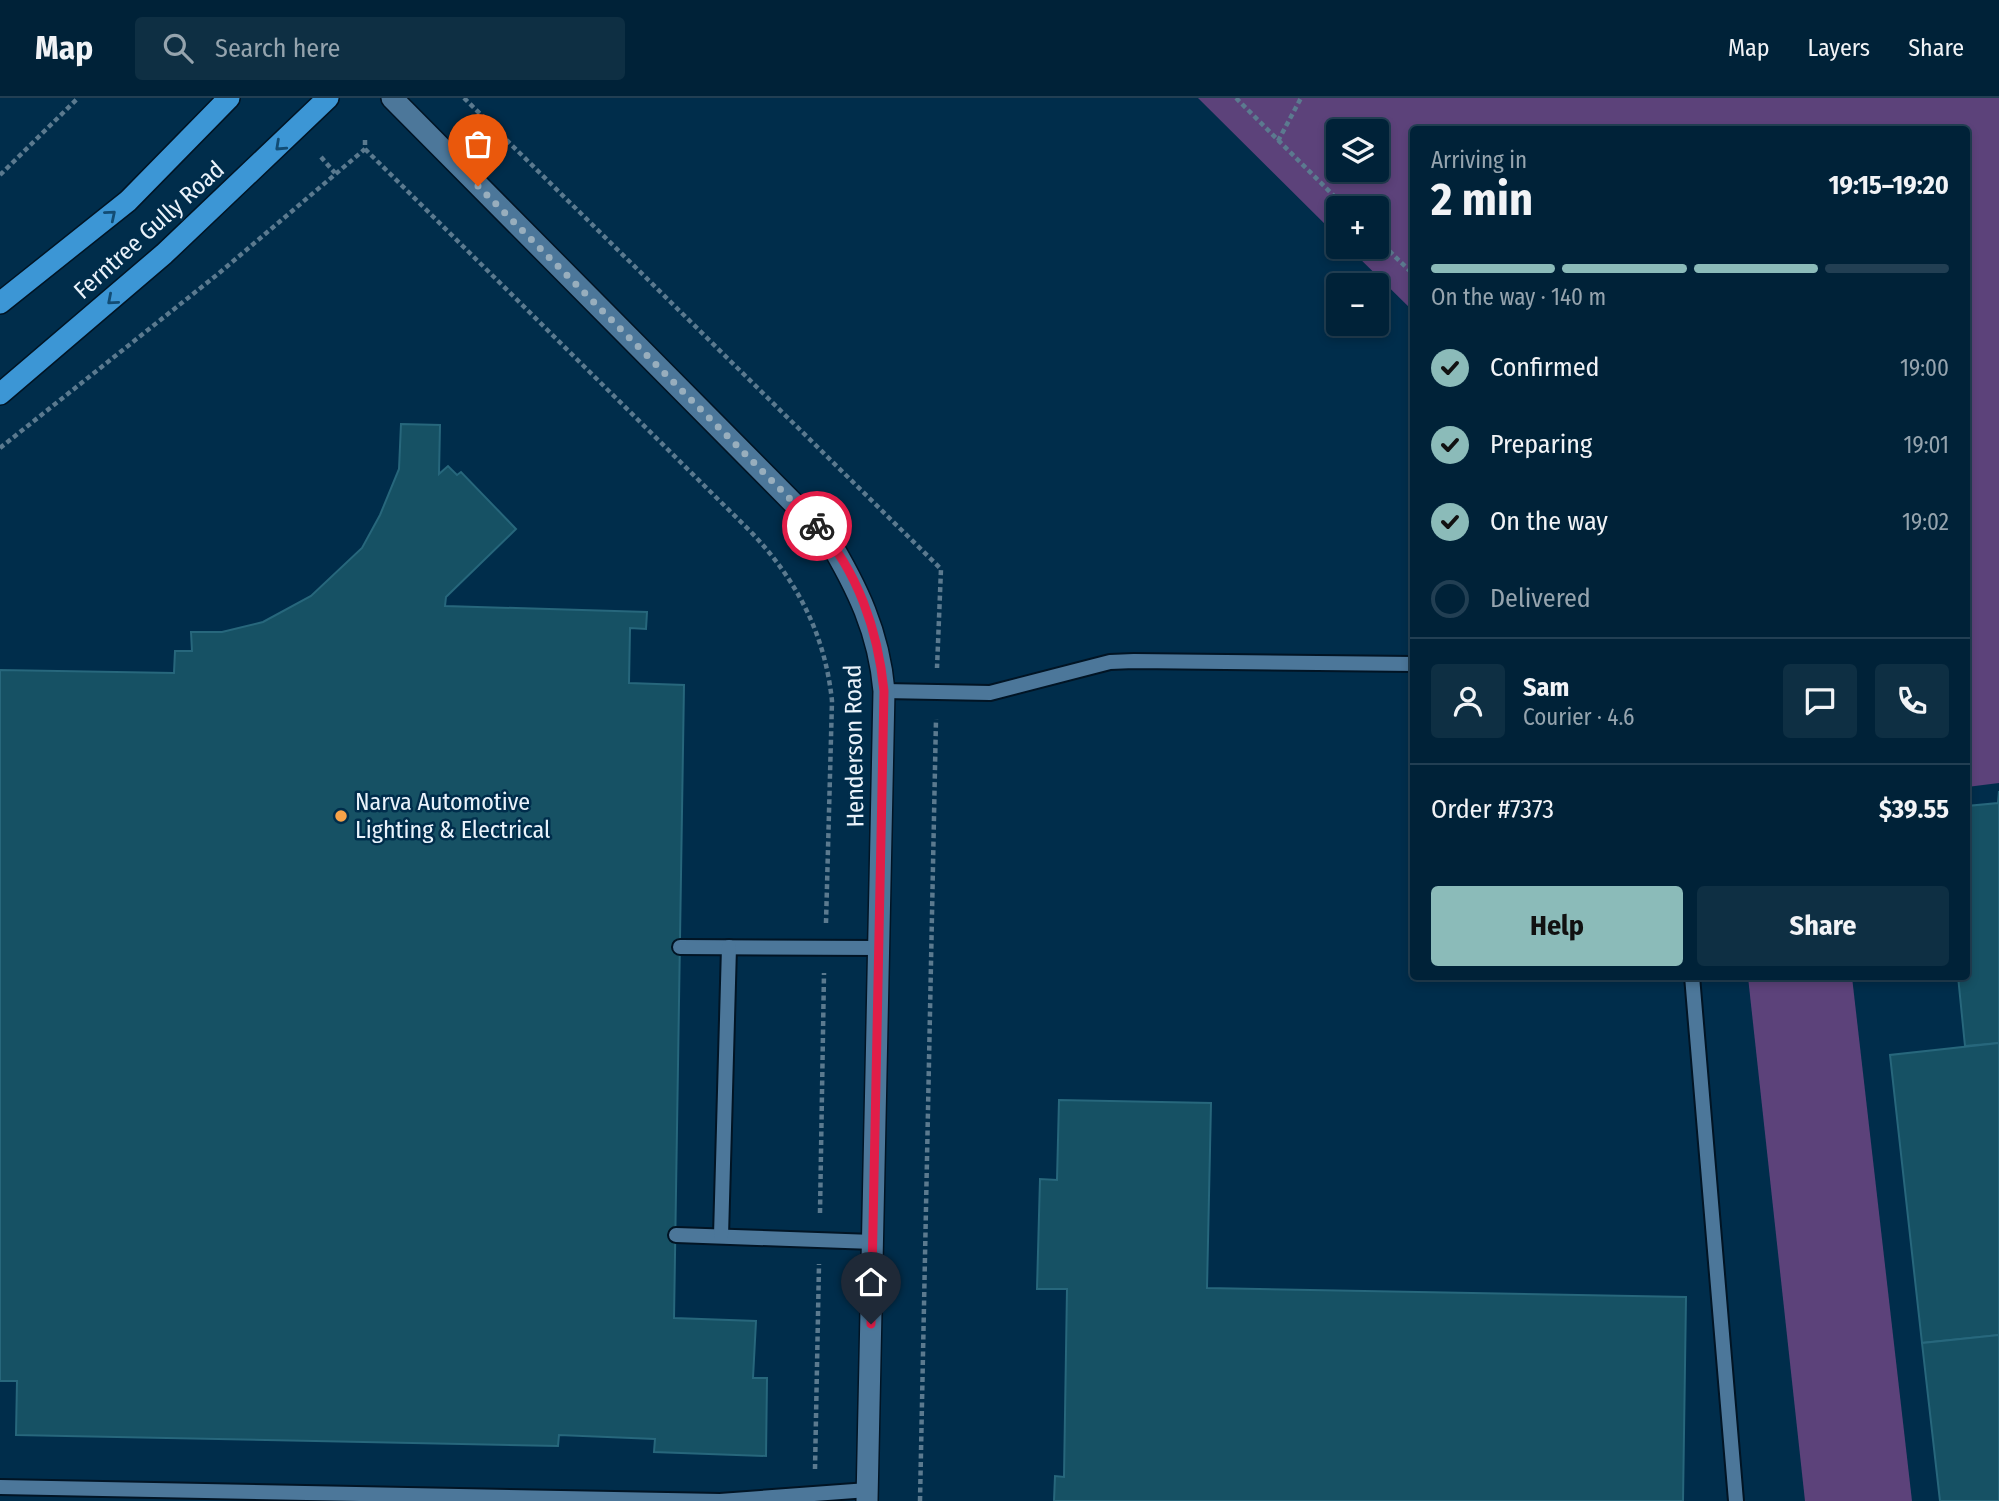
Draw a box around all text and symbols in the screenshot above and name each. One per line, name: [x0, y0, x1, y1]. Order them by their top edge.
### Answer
search box: [135, 17, 625, 80]
text: Map: [35, 28, 93, 68]
icon: search: [159, 29, 197, 67]
text: Search here: [215, 33, 340, 64]
text: Map: [1728, 34, 1770, 62]
text: Layers: [1808, 34, 1870, 62]
text: Share: [1908, 34, 1964, 62]
pin: [448, 114, 508, 186]
map controls: [1326, 119, 1389, 336]
button: layers: [1326, 119, 1389, 182]
icon: bag: [459, 125, 497, 163]
one-way arrow: [275, 138, 288, 151]
text: Arriving in: [1431, 146, 1527, 174]
street label: Ferntree Gully Road: [68, 155, 230, 305]
text: 19:15–19:20: [1829, 170, 1949, 201]
text: 2 min: [1431, 172, 1533, 227]
button: +: [1326, 196, 1389, 259]
one-way arrow: [103, 210, 116, 223]
button: −: [1326, 273, 1389, 336]
text: On the way · 140 m: [1431, 283, 1606, 311]
one-way arrow: [107, 292, 120, 304]
icon: check: [1431, 349, 1469, 387]
text: Confirmed: [1490, 352, 1600, 383]
text: 19:00: [1900, 354, 1949, 382]
icon: check: [1431, 426, 1469, 464]
text: Preparing: [1490, 429, 1592, 460]
text: 19:01: [1904, 431, 1949, 459]
courier: [782, 491, 852, 561]
icon: check: [1431, 503, 1469, 541]
text: On the way: [1490, 506, 1608, 537]
icon: bike: [798, 507, 836, 545]
text: 19:02: [1902, 508, 1949, 536]
text: Delivered: [1490, 583, 1591, 614]
street label: Henderson Road: [839, 664, 869, 828]
button: person: [1431, 664, 1505, 738]
button: chat: [1783, 664, 1857, 738]
button: phone: [1875, 664, 1949, 738]
text: Sam: [1523, 672, 1569, 703]
text: Courier · 4.6: [1523, 703, 1634, 731]
place label: Narva Automotive Lighting & Electrical: [355, 788, 550, 844]
text: Order #7373: [1431, 794, 1554, 825]
text: $39.55: [1879, 794, 1949, 825]
marker: Narva Automotive Lighting & Electrical: [333, 808, 349, 824]
button: Help: [1431, 886, 1683, 966]
button: Share: [1697, 886, 1949, 966]
pin: [841, 1252, 901, 1324]
icon: home: [852, 1263, 890, 1301]

